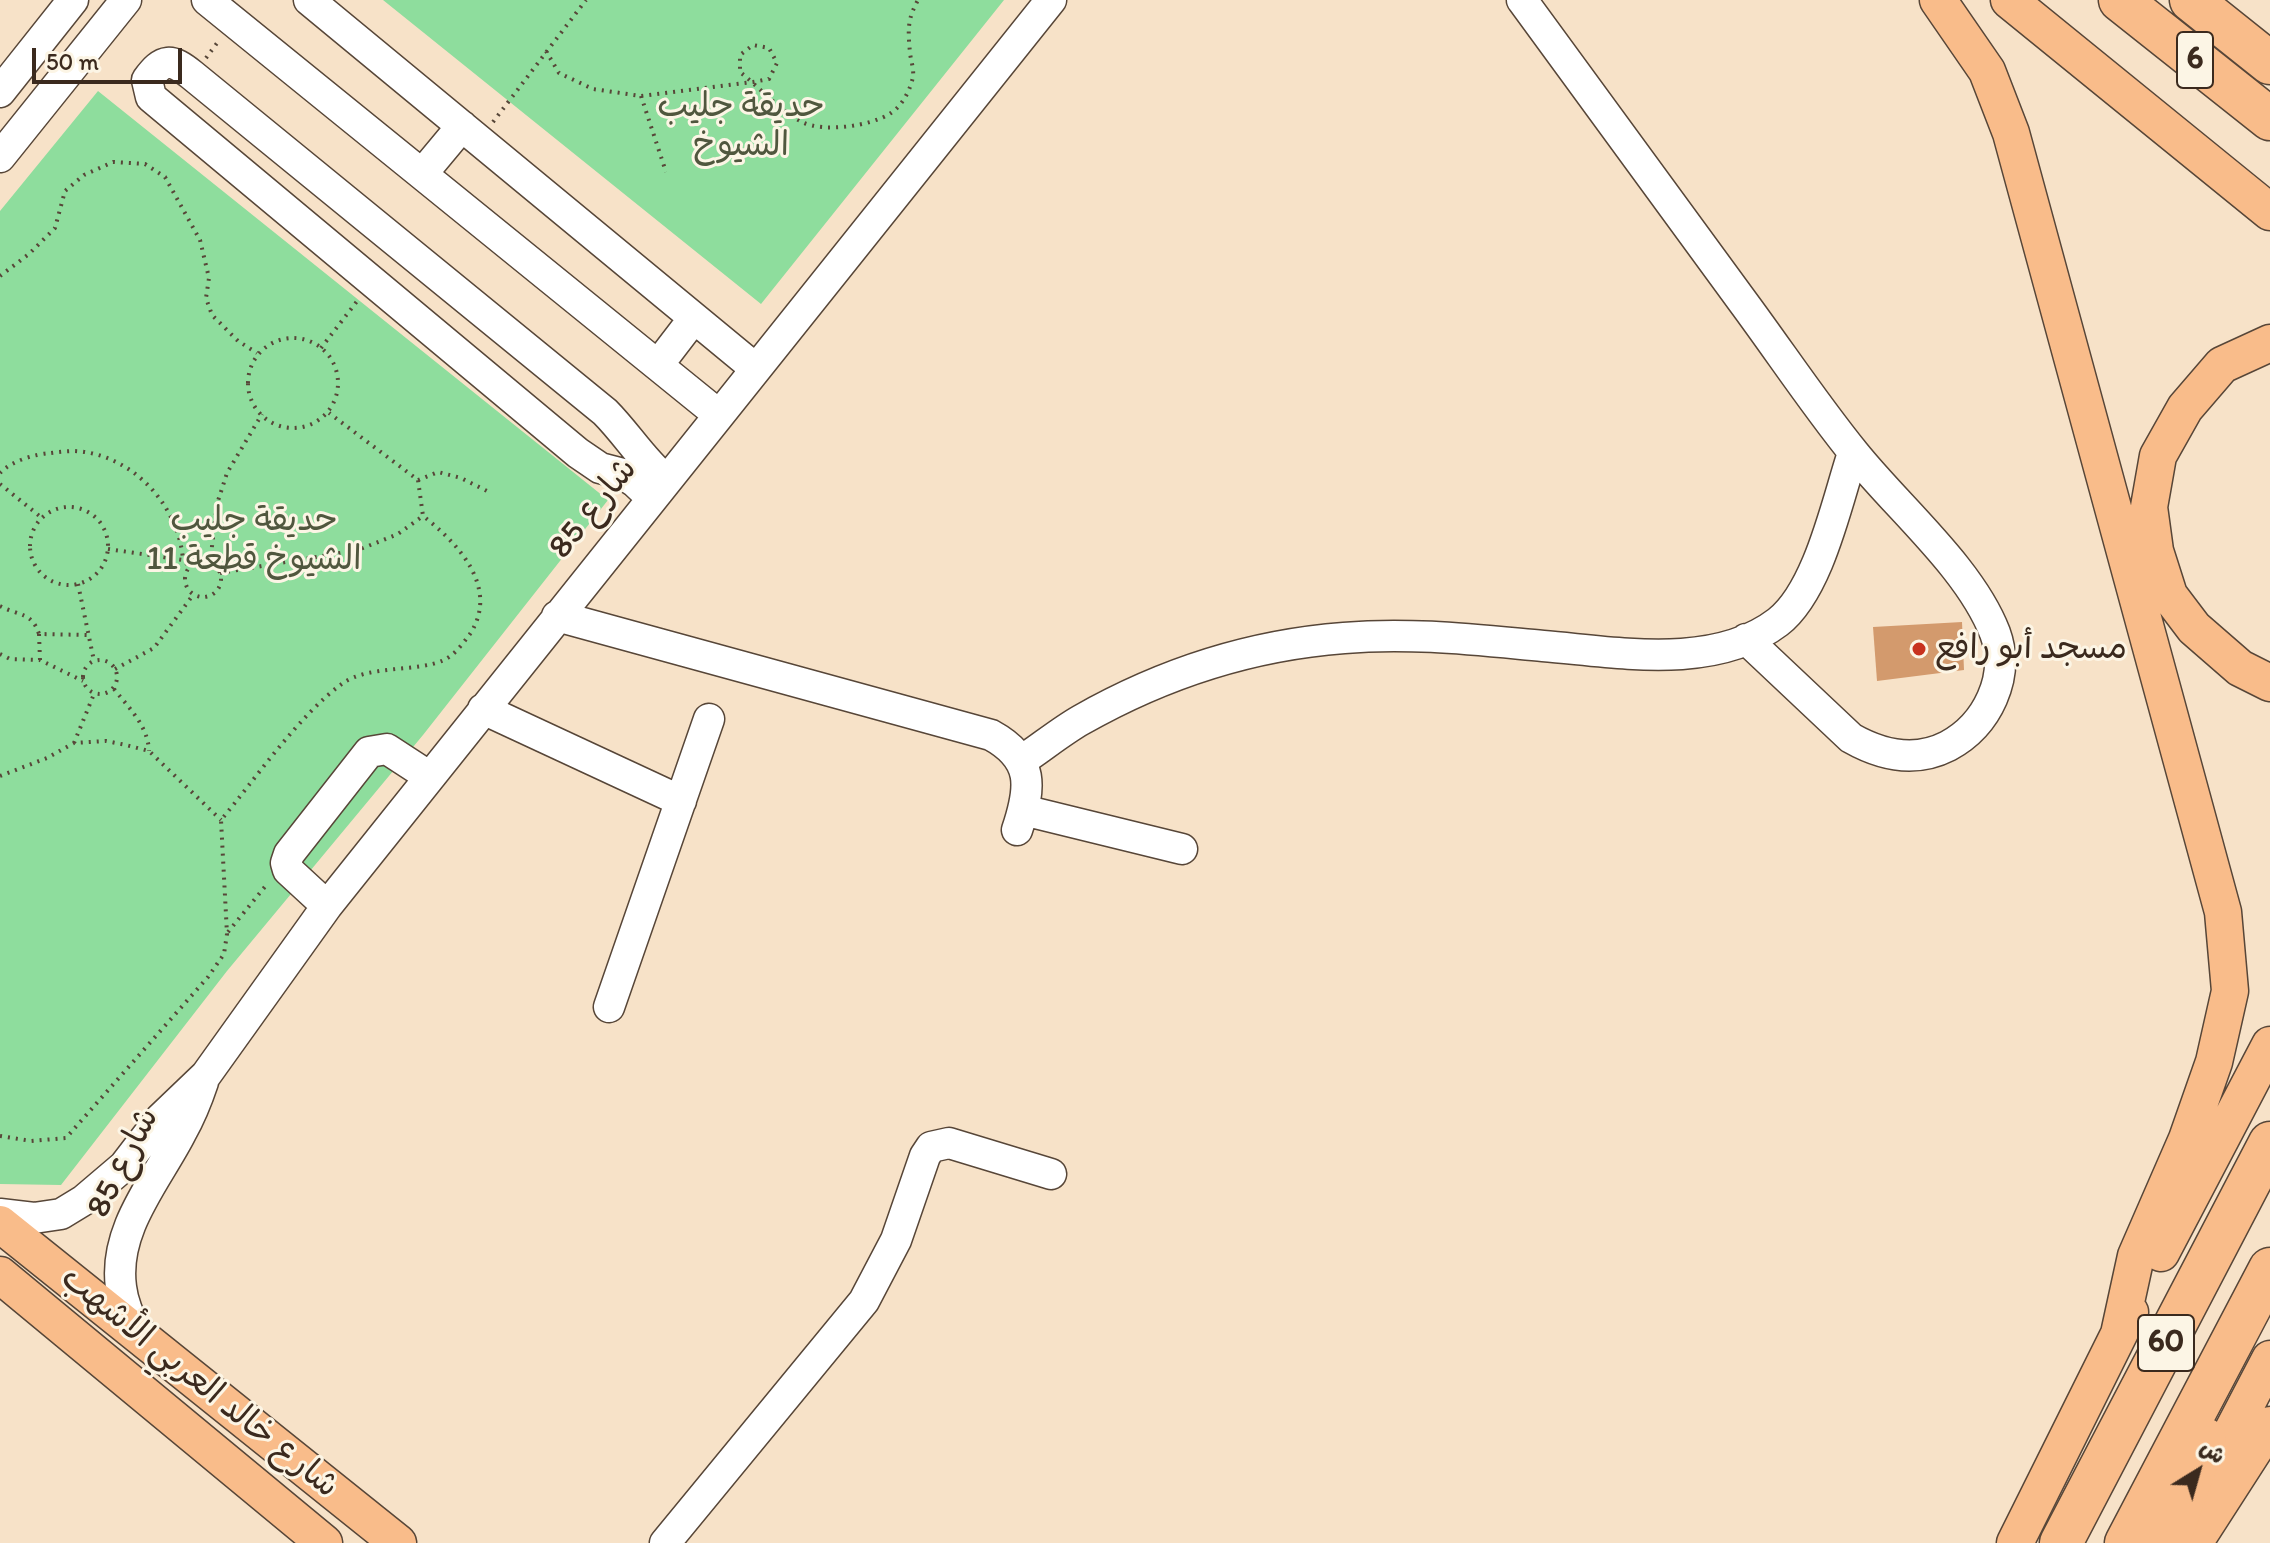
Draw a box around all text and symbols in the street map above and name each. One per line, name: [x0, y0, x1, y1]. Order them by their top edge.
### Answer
scale bar: [36, 32, 186, 82]
road number: 6: [2177, 32, 2213, 88]
text: 50 m: [46, 47, 99, 76]
park label: حديقة جليب الشيوخ: [657, 87, 825, 166]
street label: شارع 85: [541, 450, 647, 568]
park label: حديقة جليب الشيوخ قطعة 11: [146, 501, 362, 580]
place label: مسجد أبو رافع: [1935, 629, 2127, 669]
marker: مسجد أبو رافع: [1910, 640, 1928, 658]
street label: شارع 85: [79, 1101, 169, 1225]
street label: شارع خالد العربي الأشهب: [52, 1258, 346, 1508]
road number: 60: [2138, 1315, 2194, 1371]
north arrow: [2158, 1431, 2238, 1511]
text: ش: [2195, 1433, 2231, 1469]

